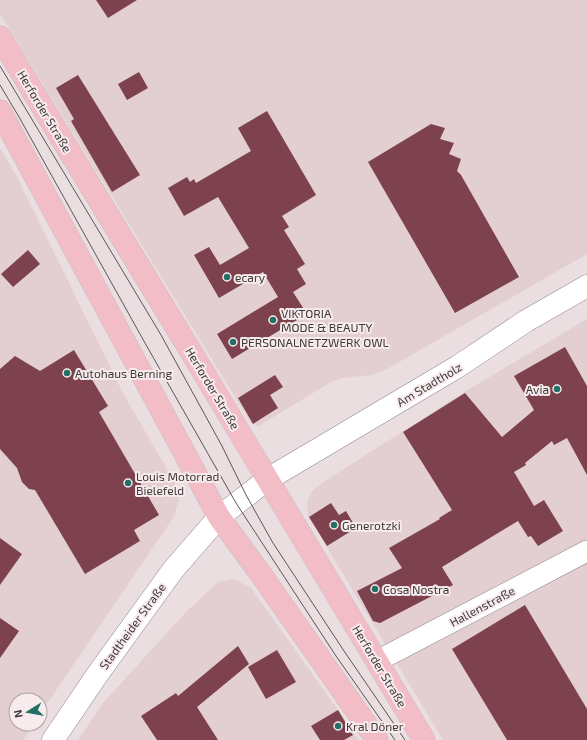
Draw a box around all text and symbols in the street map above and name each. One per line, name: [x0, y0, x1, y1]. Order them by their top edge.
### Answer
street label: Herforder Straße: [15, 68, 75, 154]
place label: ecary: [235, 270, 266, 284]
marker: ecary: [222, 272, 232, 282]
place label: VIKTORIA MODE & BEAUTY: [281, 306, 372, 334]
marker: VIKTORIA MODE & BEAUTY: [268, 315, 278, 325]
place label: PERSONALNETZWERK OWL: [241, 335, 389, 349]
marker: PERSONALNETZWERK OWL: [228, 337, 238, 347]
street label: Herforder Straße: [183, 345, 243, 431]
street label: Am Stadtholz: [394, 359, 464, 409]
place label: Autohaus Berning: [75, 366, 172, 380]
marker: Autohaus Berning: [62, 368, 72, 378]
place label: Avia: [526, 382, 549, 396]
marker: Avia: [552, 384, 562, 394]
place label: Louis Motorrad Bielefeld: [136, 469, 219, 497]
marker: Louis Motorrad Bielefeld: [123, 478, 133, 488]
place label: Generotzki: [342, 518, 401, 532]
marker: Generotzki: [329, 520, 339, 530]
street label: Stadtheider Straße: [96, 580, 168, 672]
place label: Cosa Nostra: [383, 582, 449, 596]
street label: Hallenstraße: [447, 583, 517, 629]
marker: Cosa Nostra: [370, 584, 380, 594]
street label: Herforder Straße: [350, 623, 410, 709]
north arrow: [8, 692, 48, 732]
text: N: [11, 709, 25, 719]
place label: Kral Döner: [346, 719, 404, 733]
marker: Kral Döner: [333, 721, 343, 731]

